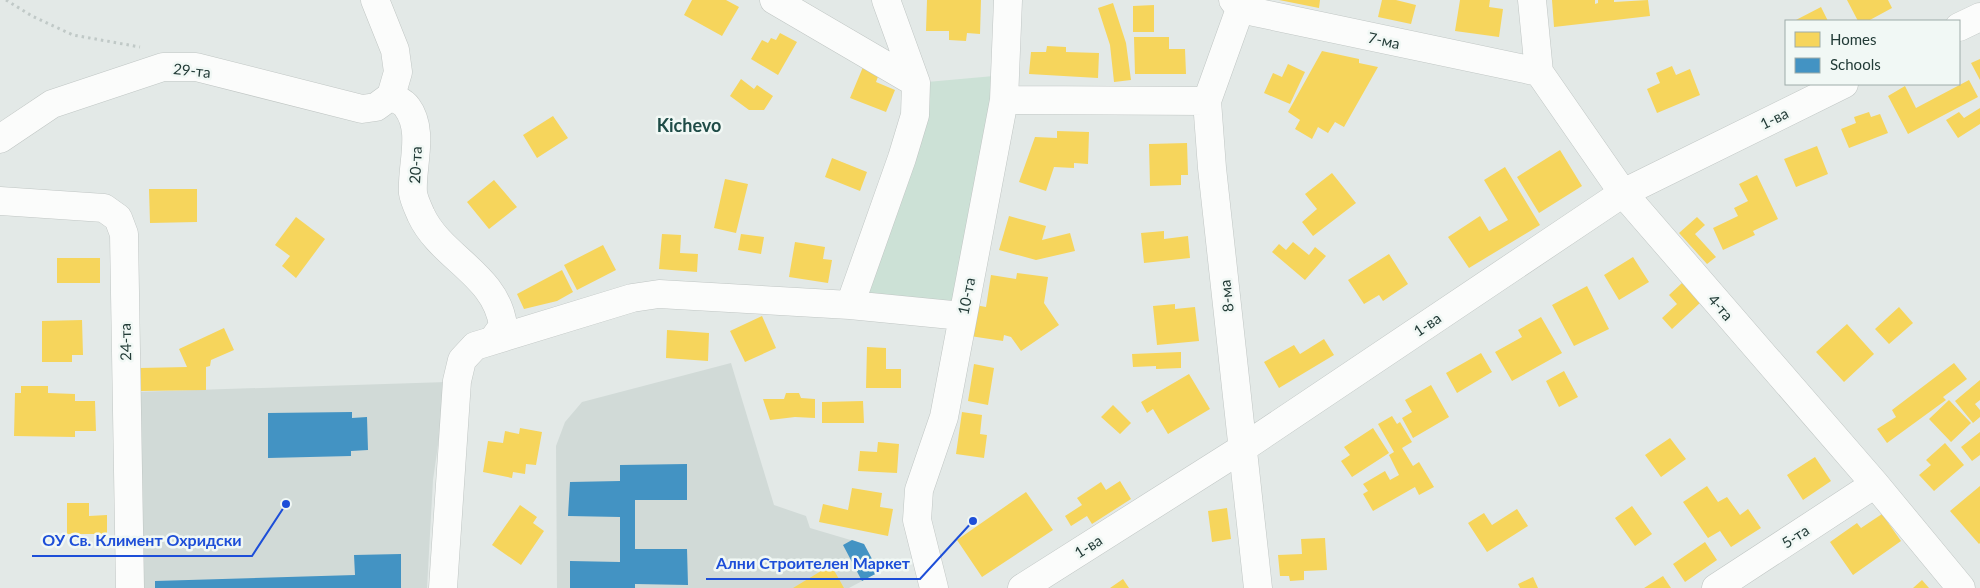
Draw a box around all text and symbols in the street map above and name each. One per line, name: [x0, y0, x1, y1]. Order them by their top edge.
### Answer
legend: [1785, 20, 1960, 85]
street label: 7-ма: [1366, 28, 1402, 52]
text: Homes: [1830, 30, 1876, 48]
text: Schools: [1830, 55, 1881, 73]
street label: 29-та: [172, 59, 212, 81]
street label: 1-ва: [1757, 104, 1791, 132]
district label: Kichevo: [657, 114, 721, 136]
street label: 20-та: [405, 146, 425, 184]
street label: 10-та: [954, 276, 978, 316]
street label: 8-ма: [1215, 279, 1237, 313]
street label: 4-та: [1705, 290, 1737, 324]
street label: 1-ва: [1410, 308, 1444, 340]
street label: 24-та: [116, 323, 134, 361]
street label: 5-та: [1778, 521, 1812, 551]
callout: ОУ Св. Климент Охридски: [32, 525, 252, 556]
text: ОУ Св. Климент Охридски: [42, 530, 242, 549]
street label: 1-ва: [1071, 531, 1105, 561]
callout: Ални Строителен Маркет: [706, 548, 920, 579]
text: Ални Строителен Маркет: [715, 553, 911, 572]

